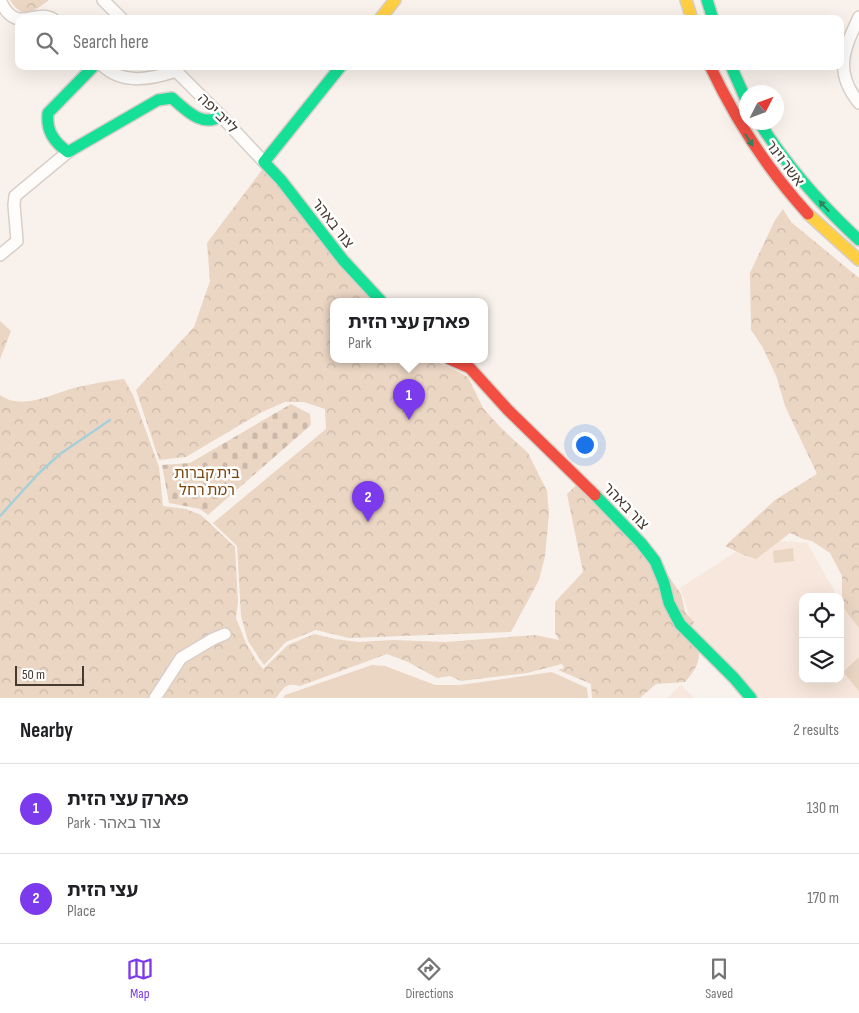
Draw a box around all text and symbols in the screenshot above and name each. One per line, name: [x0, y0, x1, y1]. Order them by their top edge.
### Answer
search box: [15, 15, 844, 70]
icon: search: [33, 29, 61, 57]
text: Search here: [73, 31, 149, 54]
north arrow: [739, 85, 784, 130]
street label: לייב יפה: [194, 89, 242, 138]
one-way arrow: [745, 133, 754, 147]
street label: אשר וינר: [761, 137, 808, 190]
street label: צור באהר: [307, 195, 358, 252]
one-way arrow: [818, 200, 830, 212]
popup: [330, 298, 488, 363]
text: פארק עצי הזית: [348, 311, 470, 334]
text: Park: [348, 334, 372, 353]
pin: 1: [393, 379, 425, 420]
your location: [572, 432, 598, 458]
park label: בית קברות רמת רחל: [174, 464, 240, 500]
street label: צור באהר: [599, 479, 653, 534]
pin: 2: [352, 481, 384, 522]
map controls: [799, 593, 844, 683]
button: locate: [799, 593, 844, 638]
button: layers: [799, 638, 844, 683]
scale bar: [15, 663, 84, 686]
text: 50 m: [22, 666, 45, 683]
text: Nearby: [20, 718, 73, 743]
text: 2 results: [793, 721, 839, 740]
text: פארק עצי הזית: [67, 788, 189, 811]
text: 1: [33, 799, 39, 818]
text: 130 m: [807, 799, 839, 818]
text: Park · צור באהר: [67, 814, 161, 833]
text: עצי הזית: [67, 879, 138, 902]
text: 2: [32, 889, 40, 908]
text: 170 m: [807, 889, 839, 908]
text: Place: [67, 902, 96, 921]
tab: Map: [126, 955, 154, 1002]
tab: Directions: [405, 955, 454, 1002]
tab: Saved: [705, 955, 733, 1002]

